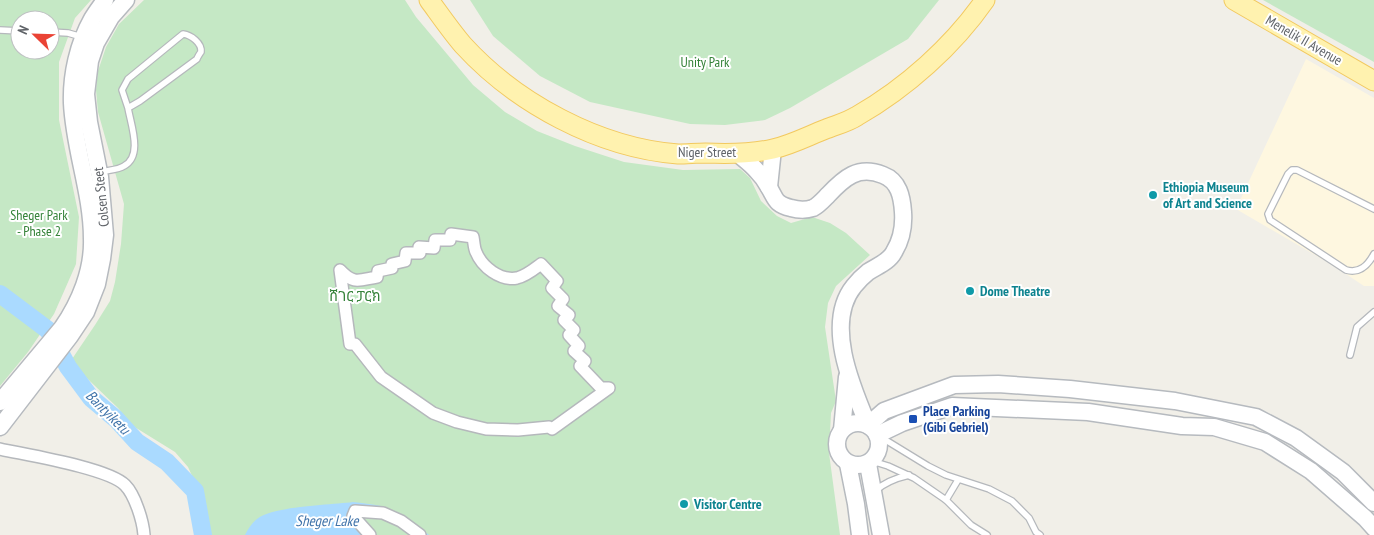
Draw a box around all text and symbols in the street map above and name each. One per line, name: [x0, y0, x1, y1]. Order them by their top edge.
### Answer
north arrow: [10, 10, 60, 60]
street label: Menelik II Avenue: [1262, 11, 1346, 69]
text: N: [13, 23, 33, 37]
park label: Unity Park: [681, 53, 730, 71]
street label: Niger Street: [678, 143, 736, 161]
street label: Colsen Steet: [89, 166, 113, 228]
place label: Ethiopia Museum of Art and Science: [1163, 178, 1252, 212]
marker: Ethiopia Museum of Art and Science: [1147, 189, 1159, 201]
park label: Sheger Park - Phase 2: [10, 206, 68, 240]
place label: Dome Theatre: [980, 282, 1050, 300]
marker: Dome Theatre: [964, 285, 976, 297]
park label: ሸገር ፓርክ: [329, 287, 381, 305]
water label: Bantyiketu: [82, 386, 135, 439]
place label: Place Parking (Gibi Gebriel): [923, 402, 990, 436]
marker: Place Parking (Gibi Gebriel): [907, 413, 919, 425]
place label: Visitor Centre: [693, 495, 762, 513]
marker: Visitor Centre: [678, 498, 690, 510]
water label: Sheger Lake: [296, 511, 359, 530]

